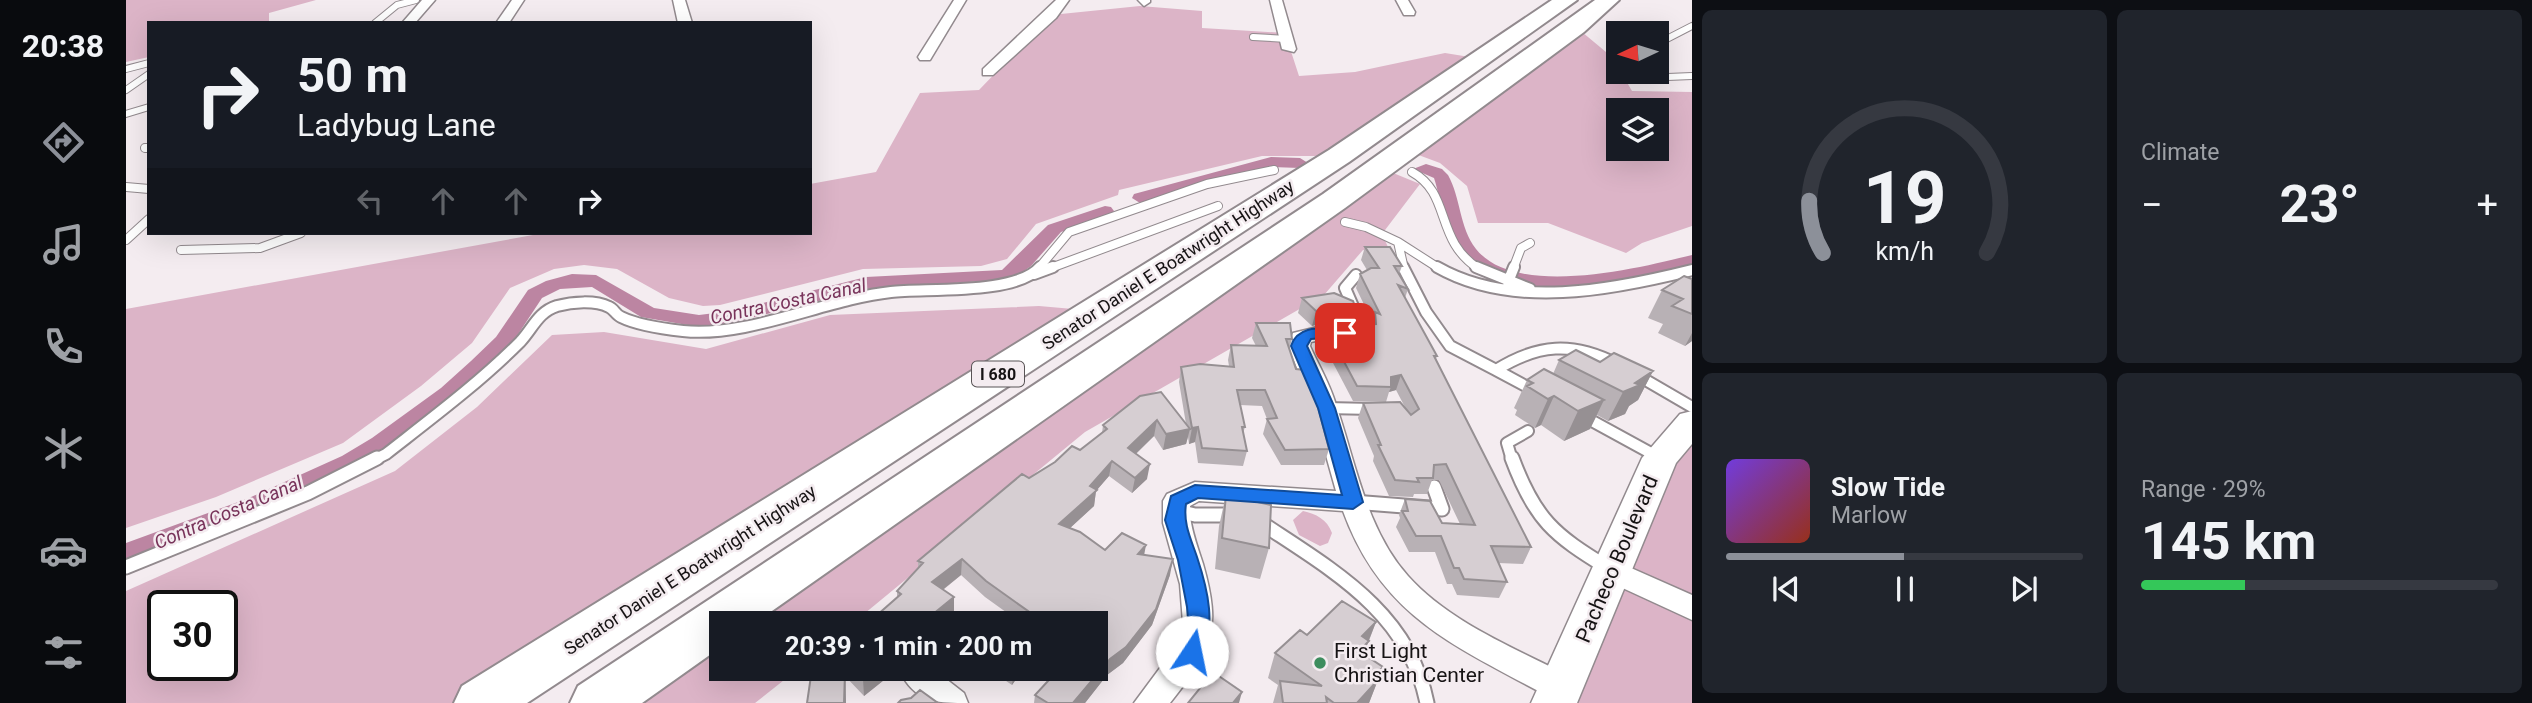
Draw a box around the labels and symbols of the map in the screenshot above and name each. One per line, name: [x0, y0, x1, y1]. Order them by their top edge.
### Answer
north arrow: [1606, 21, 1670, 84]
street label: Senator Daniel E Boatwright Highway: [1038, 175, 1298, 354]
water label: Contra Costa Canal: [708, 274, 869, 329]
pin: [1315, 303, 1375, 363]
road number: I 680: [972, 362, 1024, 386]
water label: Contra Costa Canal: [151, 471, 306, 554]
street label: Pacheco Boulevard: [1571, 472, 1663, 646]
street label: Senator Daniel E Boatwright Highway: [560, 480, 820, 659]
speed limit sign: 30: [147, 590, 238, 681]
position arrow: [1155, 615, 1229, 689]
place label: First Light Christian Center: [1334, 639, 1484, 687]
marker: First Light Christian Center: [1312, 655, 1328, 671]

